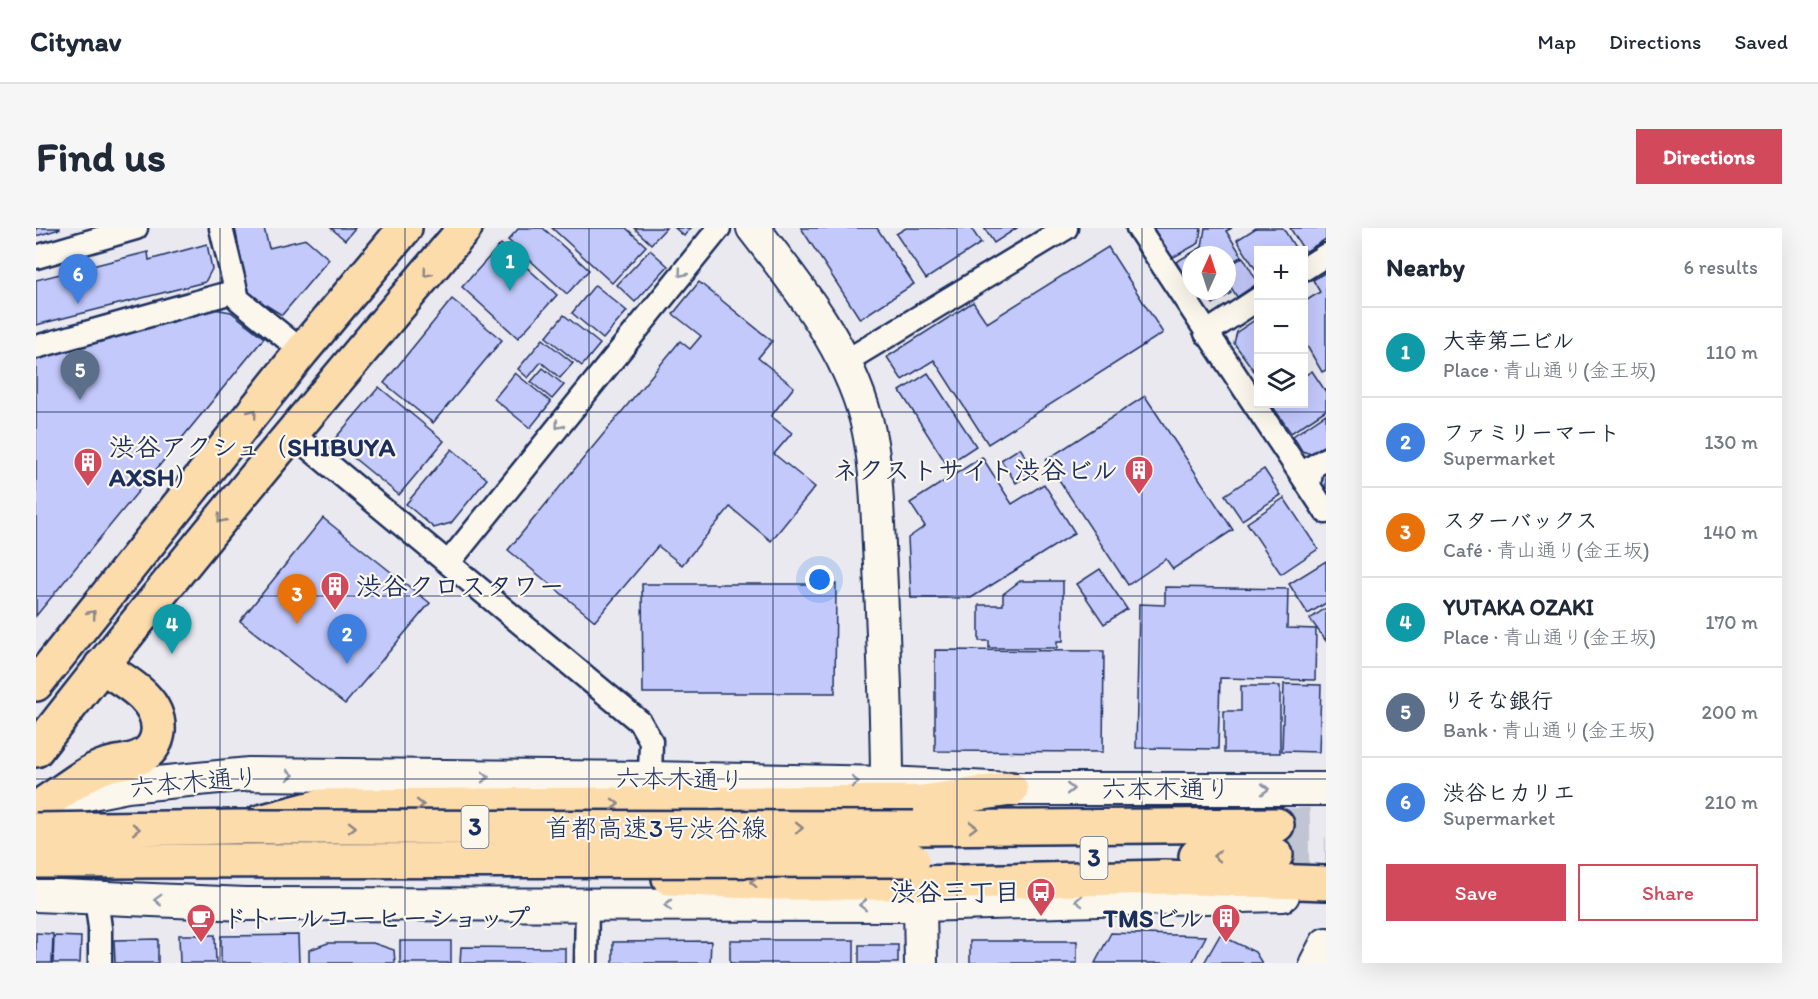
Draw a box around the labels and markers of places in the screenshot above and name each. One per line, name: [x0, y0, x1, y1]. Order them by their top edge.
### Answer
pin: 1: [490, 242, 530, 291]
pin: 6: [58, 254, 98, 304]
pin: 5: [60, 350, 99, 400]
place label: 渋谷アクシュ（SHIBUYA AXSH）: [108, 431, 396, 493]
building icon: 渋谷アクシュ（SHIBUYA AXSH）: [72, 446, 104, 488]
place label: ネクストサイト渋谷ビル: [832, 454, 1118, 486]
building icon: ネクストサイト渋谷ビル: [1123, 454, 1155, 496]
building icon: 渋谷クロスタワー: [319, 570, 351, 612]
place label: 渋谷クロスタワー: [356, 570, 565, 602]
pin: 3: [278, 574, 316, 624]
pin: 4: [152, 604, 192, 654]
pin: 2: [328, 614, 366, 664]
place label: 渋谷三丁目: [890, 876, 1020, 908]
bus stop icon: 渋谷三丁目: [1025, 876, 1057, 918]
cafe icon: ドトールコーヒーショップ: [185, 902, 217, 944]
place label: ドトールコーヒーショップ: [222, 902, 530, 934]
place label: TMSビル: [1102, 902, 1205, 934]
building icon: TMSビル: [1210, 902, 1242, 944]

